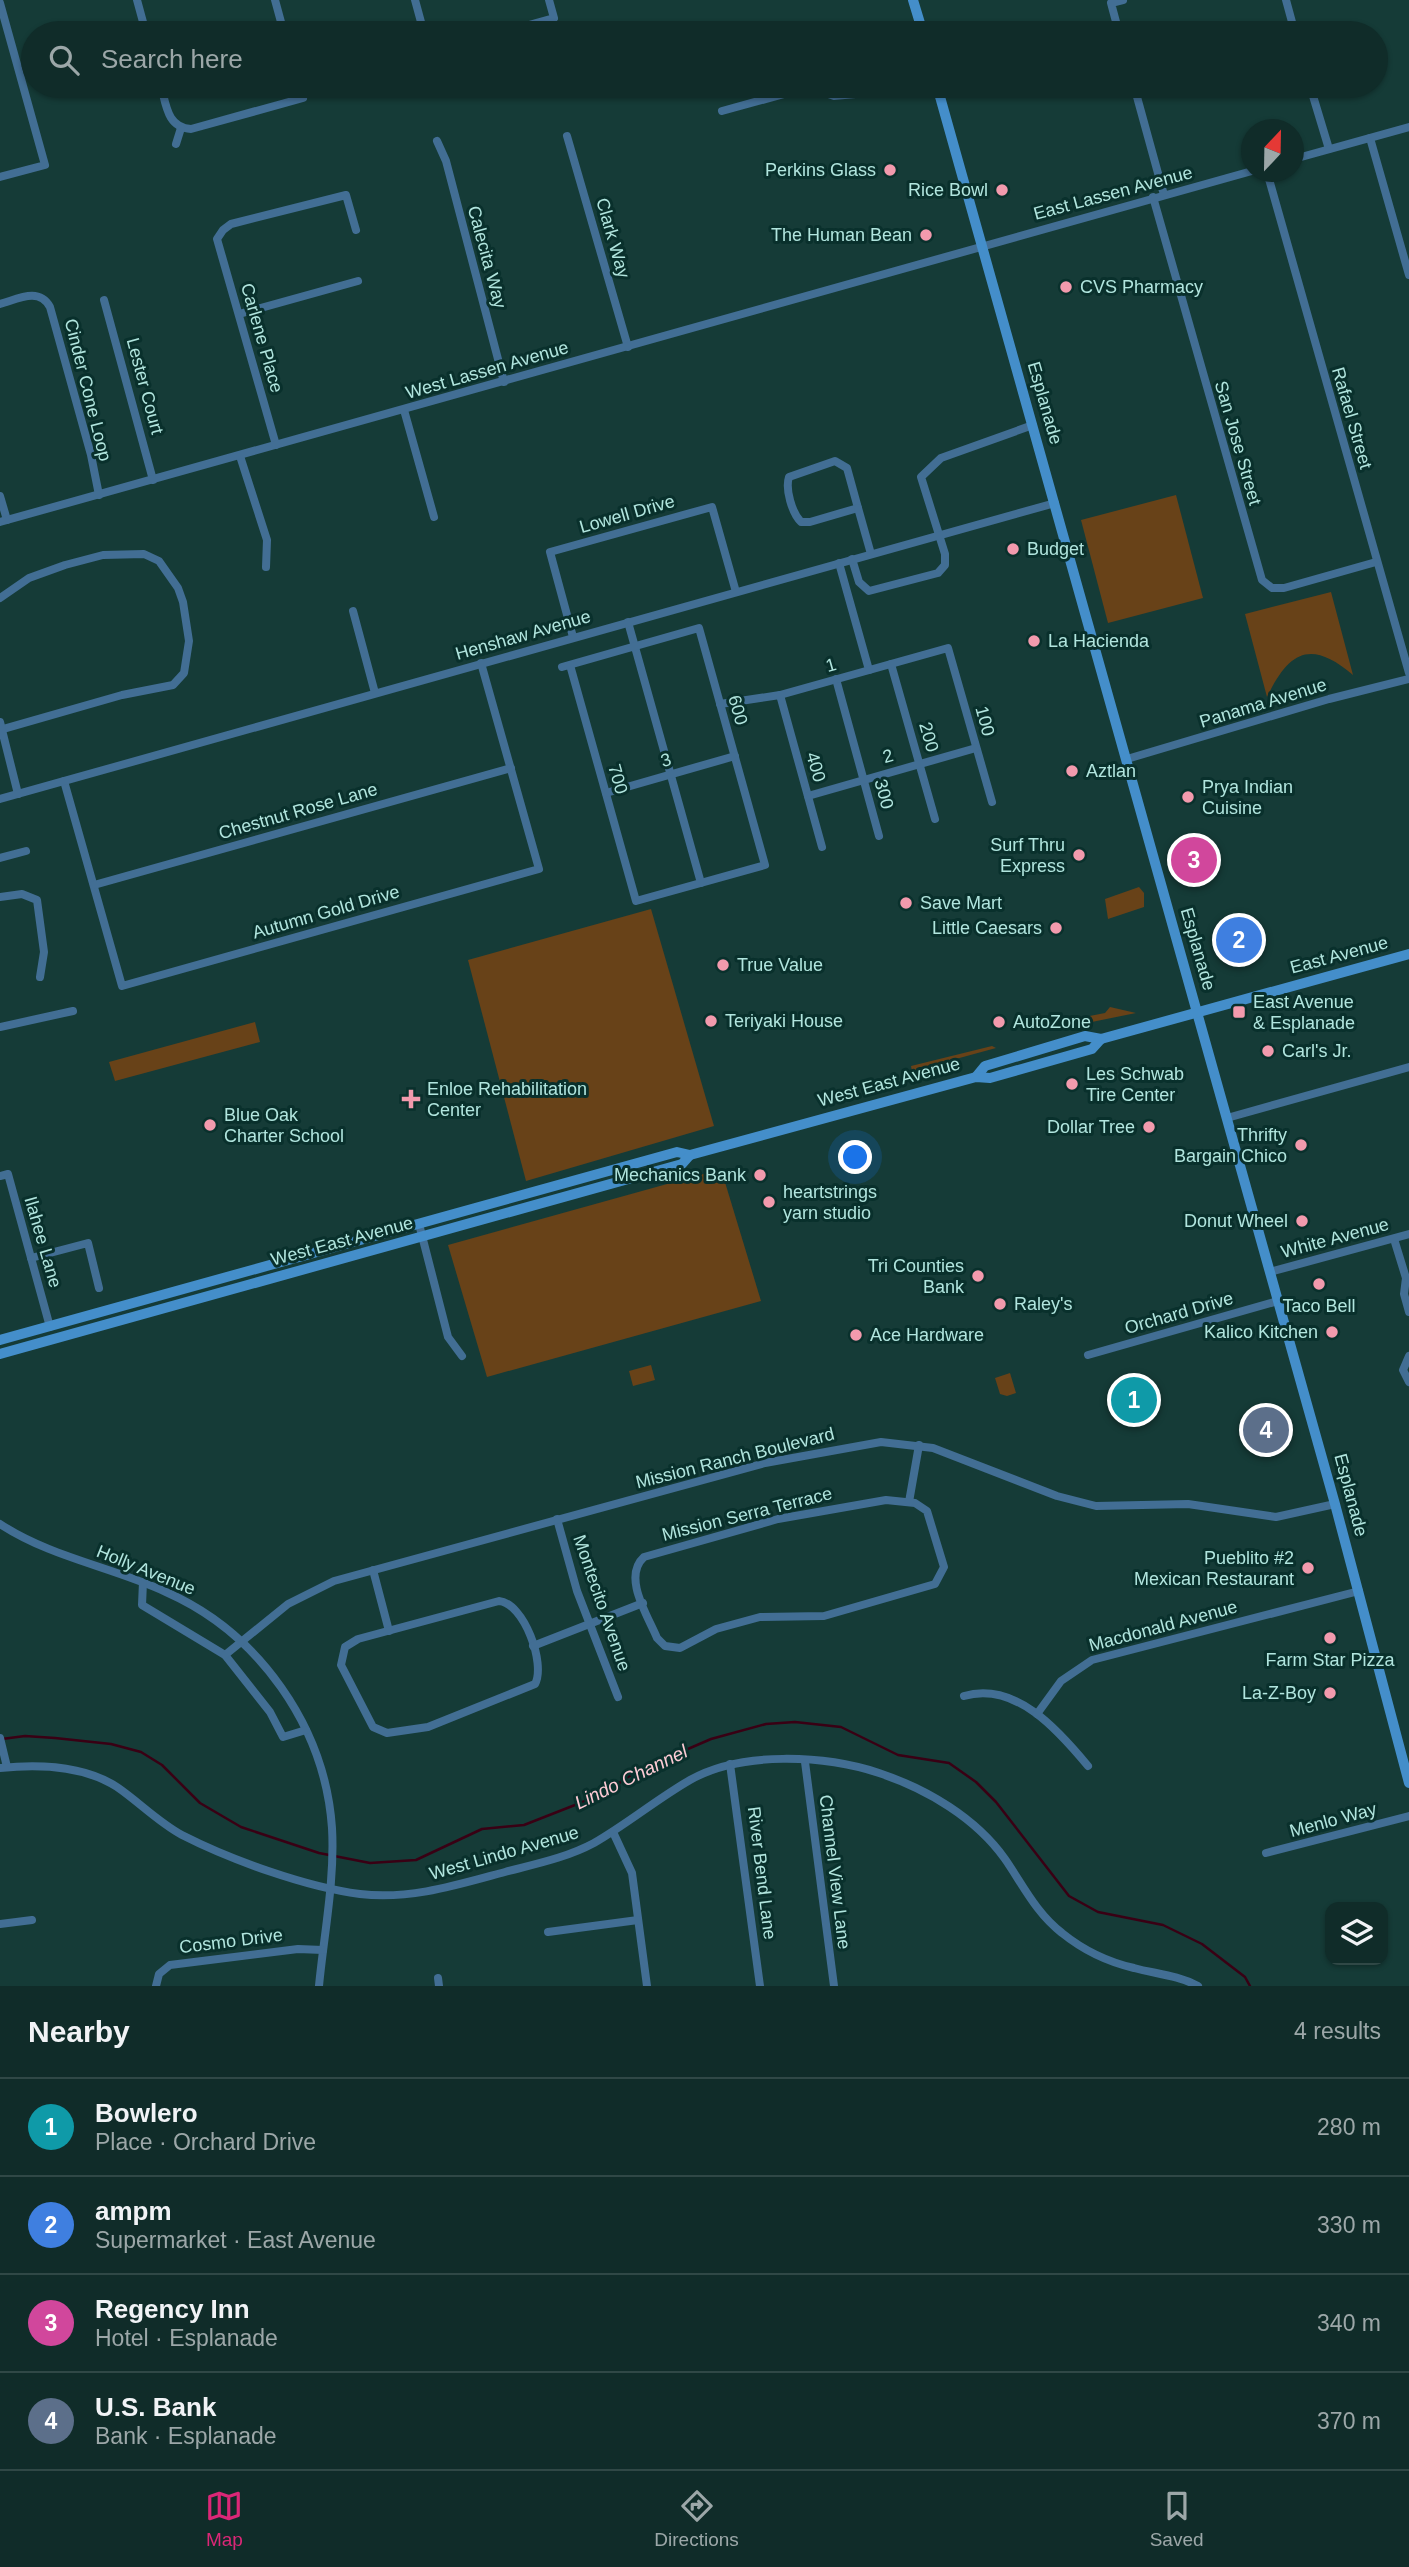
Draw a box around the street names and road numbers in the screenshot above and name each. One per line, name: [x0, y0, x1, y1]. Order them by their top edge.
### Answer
street label: East Lassen Avenue: [1031, 162, 1195, 224]
street label: Clark Way: [592, 196, 634, 280]
street label: Calecita Way: [464, 204, 510, 310]
street label: Carlene Place: [237, 281, 287, 395]
street label: Cinder Cone Loop: [61, 317, 115, 463]
street label: Lester Court: [123, 336, 167, 436]
street label: West Lassen Avenue: [403, 337, 571, 403]
street label: Esplanade: [1024, 359, 1066, 447]
street label: Rafael Street: [1328, 365, 1376, 471]
street label: San Jose Street: [1211, 379, 1265, 507]
street label: Lowell Drive: [577, 491, 677, 537]
street label: Henshaw Avenue: [453, 606, 593, 664]
street label: 1: [823, 654, 839, 676]
street label: Panama Avenue: [1197, 674, 1329, 732]
street label: 600: [724, 693, 752, 727]
street label: 100: [971, 704, 999, 738]
street label: 200: [915, 720, 943, 754]
street label: 2: [880, 745, 896, 767]
street label: 3: [658, 749, 674, 771]
street label: 400: [802, 750, 830, 784]
street label: 700: [604, 762, 632, 796]
street label: 300: [870, 777, 898, 811]
street label: Chestnut Rose Lane: [216, 779, 380, 843]
street label: Autumn Gold Drive: [250, 881, 402, 943]
street label: Esplanade: [1177, 905, 1219, 993]
street label: East Avenue: [1288, 932, 1390, 978]
street label: West East Avenue: [816, 1053, 962, 1111]
street label: Ilahee Lane: [20, 1194, 66, 1290]
street label: West East Avenue: [269, 1212, 415, 1270]
street label: White Avenue: [1279, 1214, 1391, 1262]
street label: Orchard Drive: [1122, 1288, 1236, 1338]
street label: Mission Ranch Boulevard: [634, 1424, 836, 1492]
street label: Esplanade: [1330, 1451, 1372, 1539]
street label: Mission Serra Terrace: [660, 1483, 834, 1545]
street label: Montecito Avenue: [569, 1532, 635, 1674]
street label: Holly Avenue: [94, 1541, 198, 1599]
street label: Macdonald Avenue: [1087, 1597, 1239, 1655]
street label: Channel View Lane: [816, 1793, 854, 1951]
street label: Menlo Way: [1287, 1799, 1379, 1841]
street label: River Bend Lane: [744, 1805, 780, 1941]
street label: West Lindo Avenue: [427, 1822, 581, 1884]
street label: Cosmo Drive: [178, 1925, 284, 1957]

